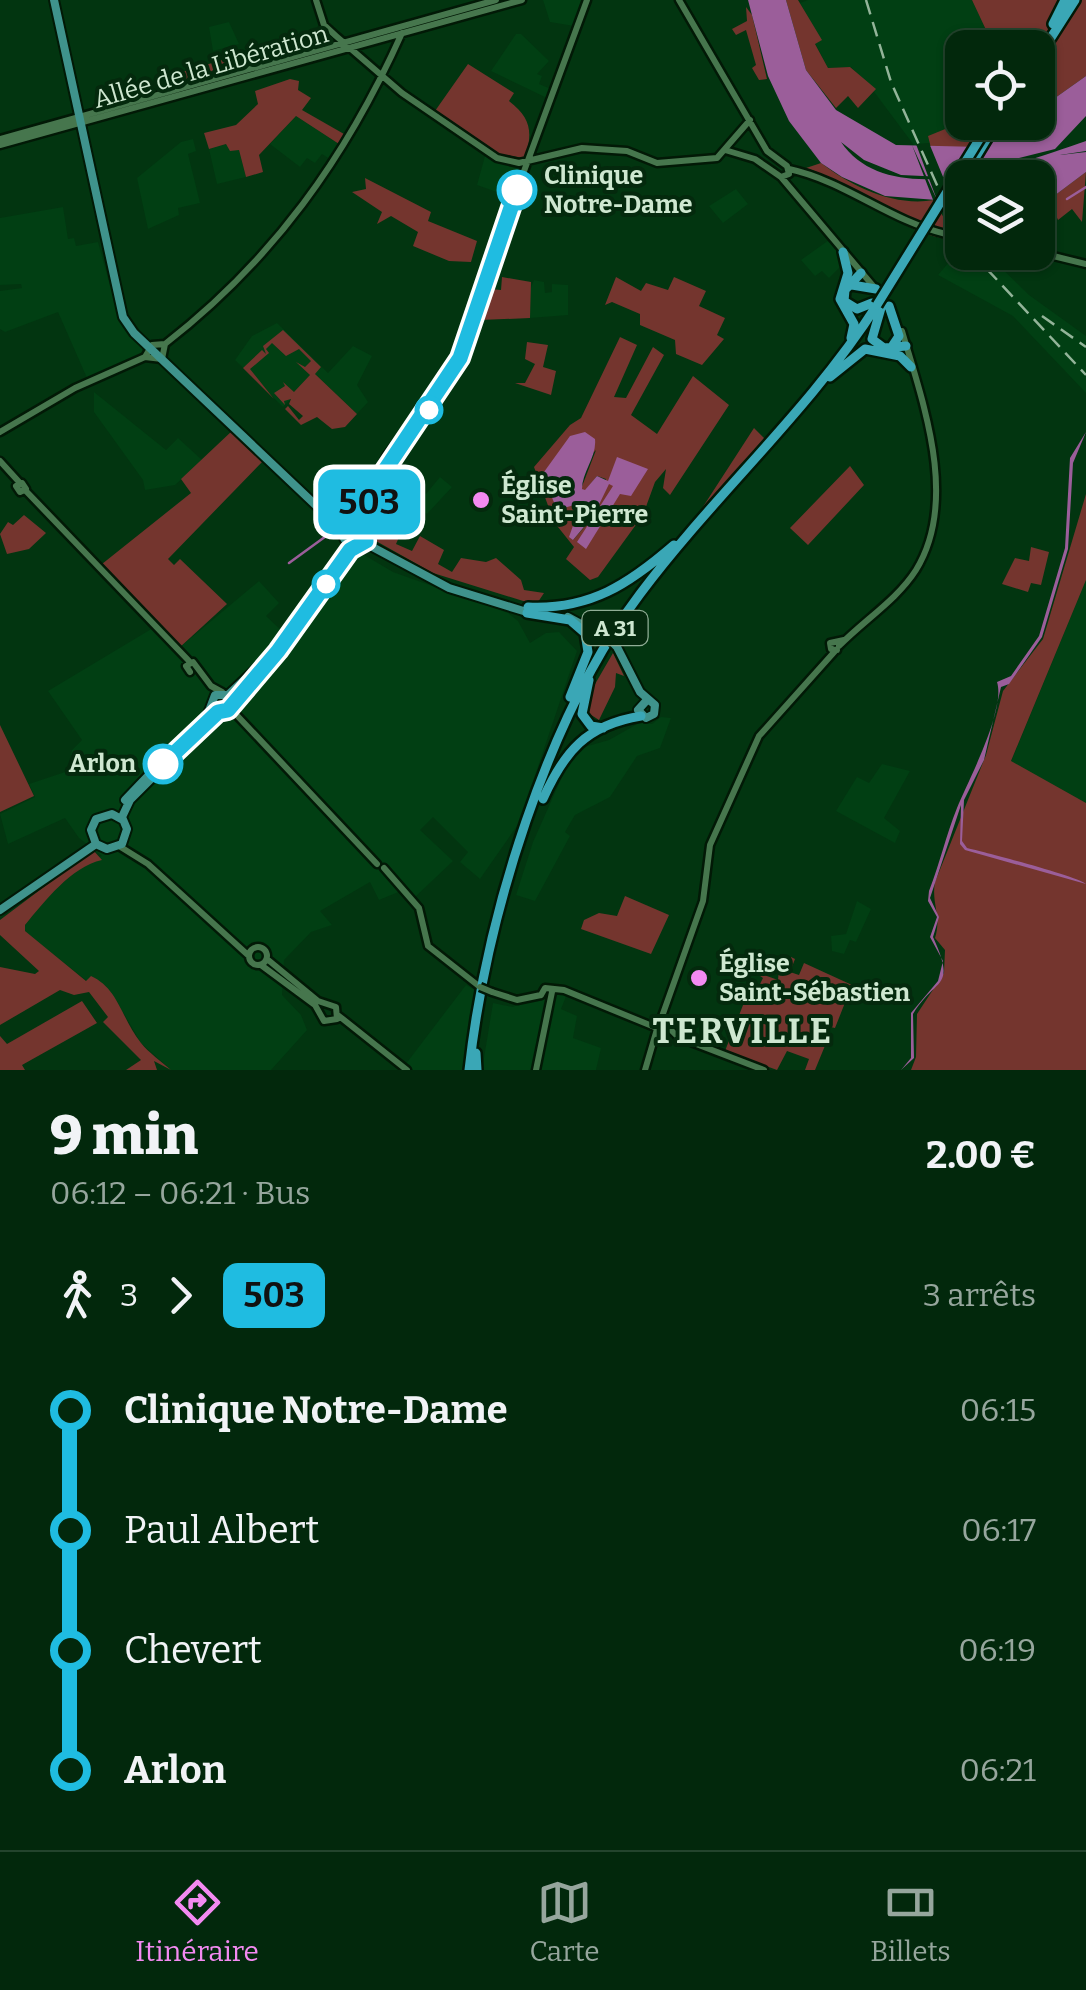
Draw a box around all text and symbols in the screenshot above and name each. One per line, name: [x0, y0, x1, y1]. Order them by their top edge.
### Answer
street label: Allée de la Libération: [90, 19, 332, 115]
map controls: [945, 30, 1055, 270]
button: locate: [945, 30, 1055, 140]
button: layers: [945, 160, 1055, 270]
place label: Clinique Notre-Dame: [544, 161, 693, 220]
marker: Clinique Notre-Dame: [498, 171, 536, 209]
unlabelled marker: [416, 397, 442, 423]
place label: Église Saint-Pierre: [501, 469, 648, 530]
line badge: 503: [312, 470, 426, 534]
text: 503: [338, 481, 400, 523]
marker: Église Saint-Pierre: [470, 489, 492, 511]
unlabelled marker: [313, 571, 339, 597]
road number: A 31: [582, 611, 648, 645]
marker: Arlon: [144, 745, 182, 783]
place label: Arlon: [69, 749, 136, 779]
place label: Église Saint-Sébastien: [719, 947, 910, 1008]
marker: Église Saint-Sébastien: [688, 967, 710, 989]
district label: TERVILLE: [652, 1010, 834, 1052]
text: 9 min: [50, 1103, 198, 1169]
text: 2.00 €: [926, 1132, 1036, 1178]
text: 06:12 – 06:21 · Bus: [50, 1174, 310, 1212]
icon: walk: [50, 1268, 105, 1323]
icon: forward: [153, 1268, 208, 1323]
text: 503: [243, 1274, 305, 1316]
text: 3: [120, 1276, 138, 1314]
text: 3 arrêts: [923, 1276, 1036, 1314]
text: Clinique Notre-Dame: [124, 1387, 508, 1433]
text: 06:15: [960, 1391, 1036, 1429]
text: Paul Albert: [124, 1507, 319, 1553]
text: 06:17: [961, 1511, 1036, 1549]
text: Chevert: [124, 1627, 262, 1673]
text: 06:19: [958, 1631, 1036, 1669]
text: Arlon: [124, 1747, 226, 1793]
text: 06:21: [960, 1751, 1036, 1789]
tab: Itinéraire: [135, 1875, 259, 1968]
tab: Carte: [529, 1875, 600, 1968]
tab: Billets: [870, 1875, 951, 1968]

